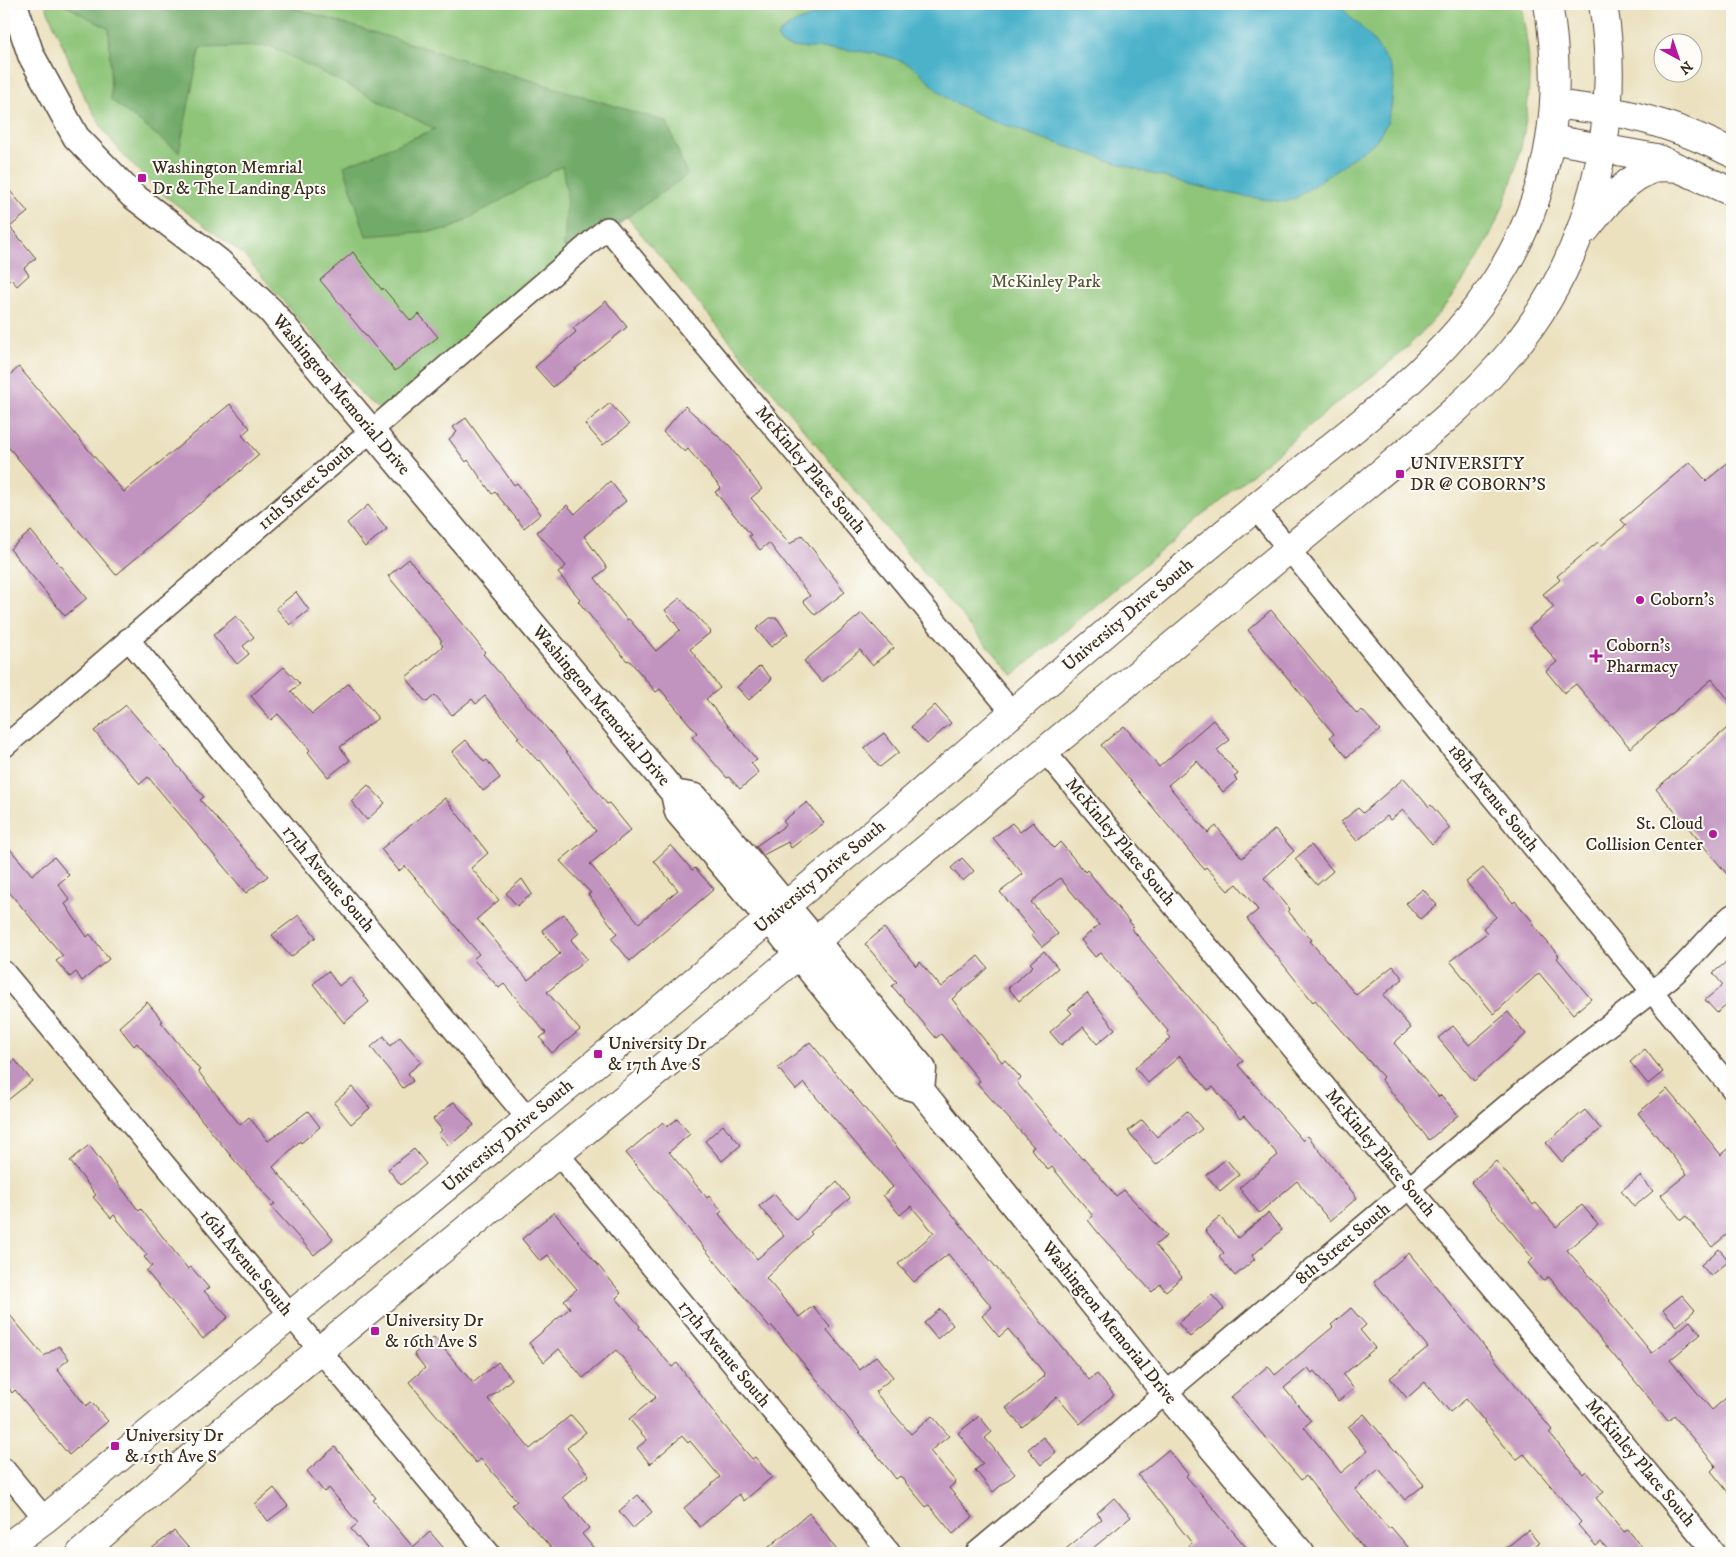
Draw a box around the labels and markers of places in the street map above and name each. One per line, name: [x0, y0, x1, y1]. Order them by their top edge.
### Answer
place label: Washington Memrial Dr & The Landing Apts: [151, 157, 326, 200]
marker: Washington Memrial Dr & The Landing Apts: [136, 172, 148, 184]
place label: UNIVERSITY DR @ COBORN'S: [1410, 453, 1546, 496]
marker: UNIVERSITY DR @ COBORN'S: [1394, 468, 1406, 480]
place label: Coborn's: [1650, 589, 1714, 611]
marker: Coborn's: [1634, 594, 1646, 606]
place label: Coborn's Pharmacy: [1606, 635, 1678, 678]
marker: Coborn's Pharmacy: [1590, 650, 1602, 662]
place label: St. Cloud Collision Center: [1586, 813, 1703, 856]
marker: St. Cloud Collision Center: [1707, 828, 1719, 840]
place label: University Dr & 17th Ave S: [608, 1033, 707, 1076]
marker: University Dr & 17th Ave S: [592, 1048, 604, 1060]
place label: University Dr & 16th Ave S: [385, 1310, 484, 1353]
marker: University Dr & 16th Ave S: [369, 1325, 381, 1337]
place label: University Dr & 15th Ave S: [125, 1425, 224, 1468]
marker: University Dr & 15th Ave S: [109, 1440, 121, 1452]

